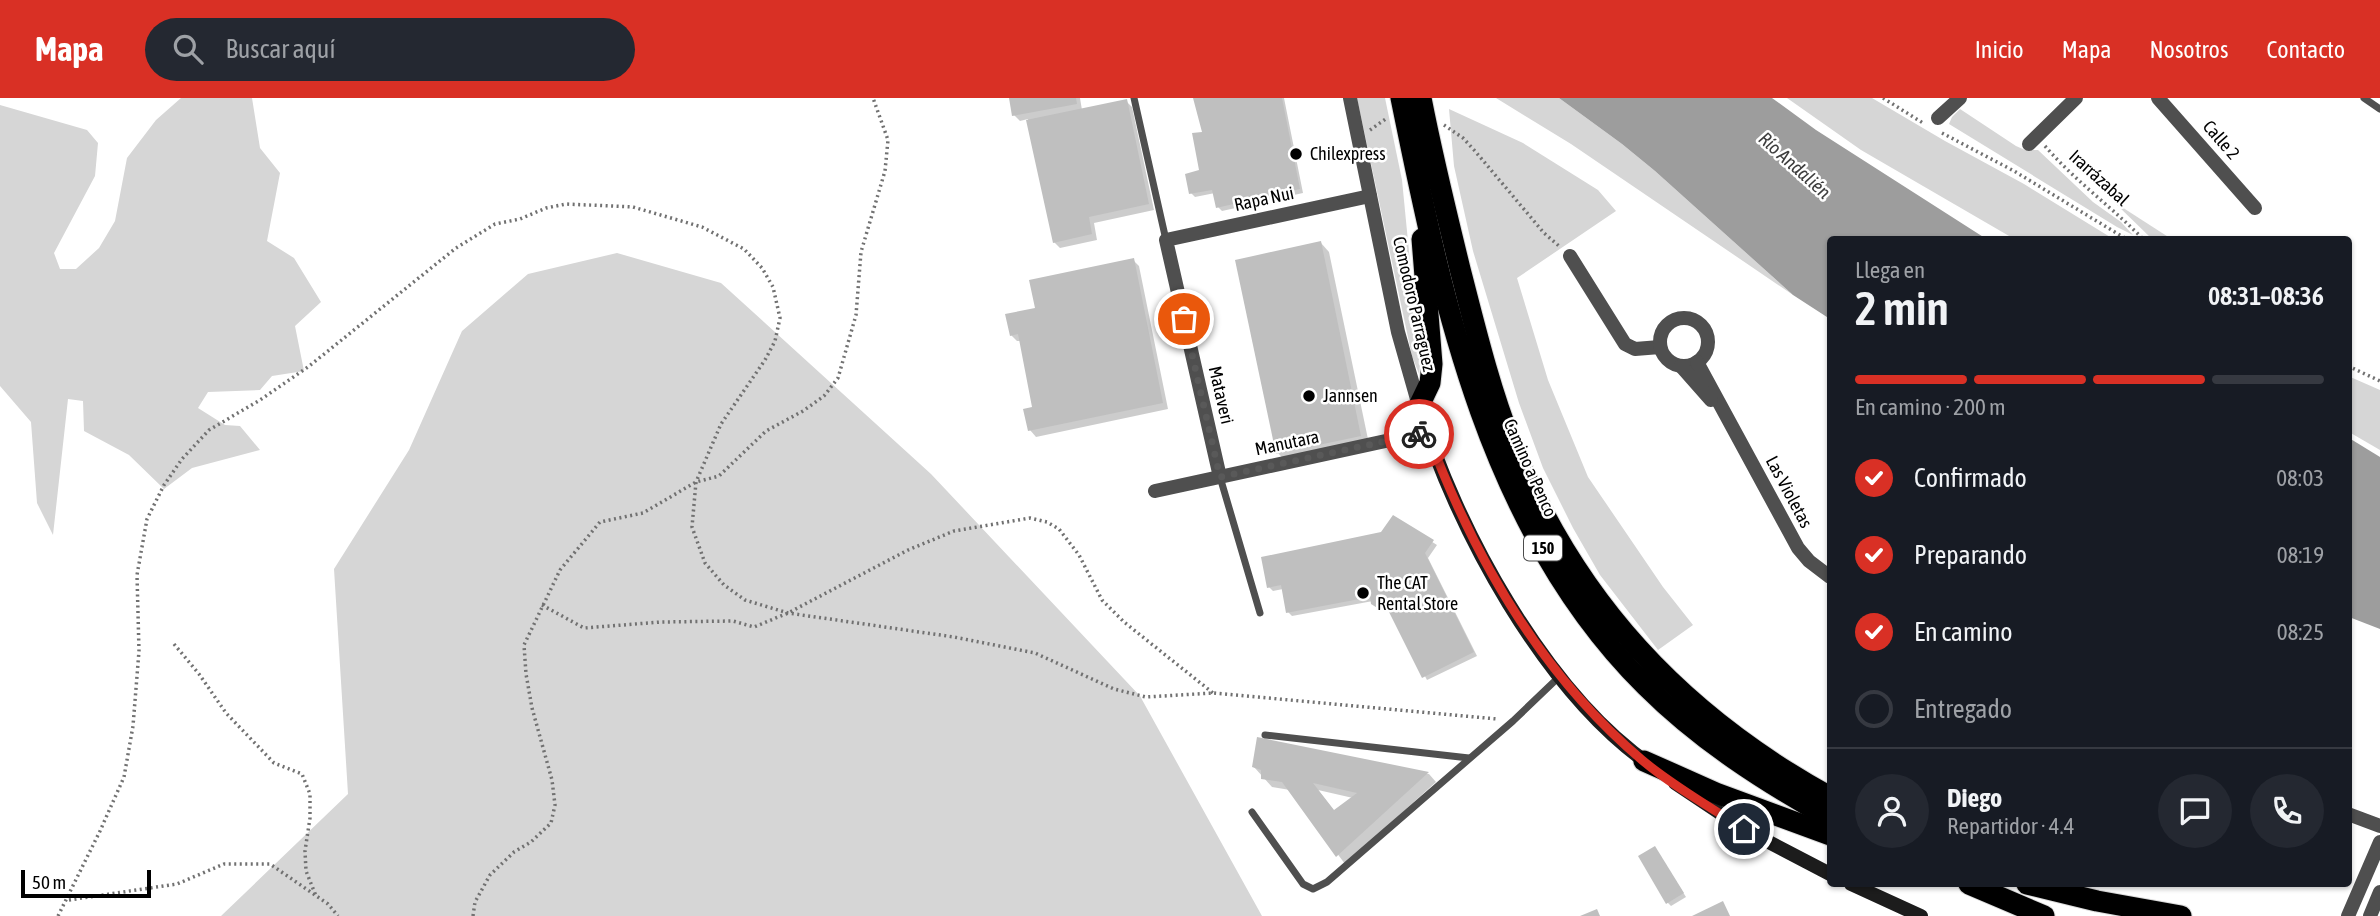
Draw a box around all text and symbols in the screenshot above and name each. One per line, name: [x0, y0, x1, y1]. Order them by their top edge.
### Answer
search box: [145, 18, 635, 81]
text: Mapa: [35, 30, 103, 68]
icon: search: [169, 30, 207, 68]
text: Buscar aquí: [225, 34, 335, 64]
text: Inicio: [1975, 36, 2024, 63]
text: Mapa: [2062, 36, 2111, 63]
text: Nosotros: [2149, 36, 2228, 63]
text: Contacto: [2266, 36, 2345, 63]
street label: Calle 2: [2199, 116, 2244, 164]
water label: Río Andalién: [1755, 127, 1835, 203]
place label: Chilexpress: [1310, 143, 1386, 164]
street label: Irarrázabal: [2065, 145, 2134, 210]
marker: Chilexpress: [1288, 146, 1304, 162]
street label: Rapa Nui: [1232, 182, 1296, 215]
street label: Comodoro Parraguez: [1389, 234, 1440, 374]
text: Llega en: [1855, 257, 1925, 283]
text: 08:31–08:36: [2208, 281, 2324, 311]
text: 2 min: [1855, 282, 1949, 335]
pin: [1154, 289, 1214, 349]
icon: bag: [1165, 300, 1203, 338]
street label: Mataveri: [1205, 364, 1238, 426]
place label: Jannsen: [1323, 385, 1378, 406]
marker: Jannsen: [1301, 388, 1317, 404]
text: En camino · 200 m: [1855, 394, 2006, 420]
courier: [1384, 399, 1454, 469]
icon: bike: [1400, 415, 1438, 453]
street label: Camino a Penco: [1500, 416, 1561, 520]
street label: Manutara: [1253, 426, 1321, 460]
street label: Las Violetas: [1762, 452, 1817, 531]
icon: check: [1855, 459, 1893, 497]
text: Confirmado: [1914, 463, 2027, 493]
text: 08:03: [2276, 465, 2324, 491]
road number: 150: [1524, 536, 1562, 561]
icon: check: [1855, 536, 1893, 574]
text: Preparando: [1914, 540, 2027, 570]
text: 08:19: [2277, 542, 2324, 568]
place label: The CAT Rental Store: [1377, 572, 1458, 614]
marker: The CAT Rental Store: [1355, 585, 1371, 601]
icon: check: [1855, 613, 1893, 651]
text: En camino: [1914, 617, 2013, 647]
text: 08:25: [2277, 619, 2324, 645]
text: Entregado: [1914, 694, 2012, 724]
button: person: [1855, 774, 1929, 848]
button: chat: [2158, 774, 2232, 848]
button: phone: [2250, 774, 2324, 848]
text: Diego: [1947, 783, 2002, 813]
pin: [1714, 799, 1774, 859]
icon: home: [1725, 810, 1763, 848]
text: Repartidor · 4.4: [1947, 813, 2074, 839]
scale bar: [21, 867, 150, 899]
text: 50 m: [32, 871, 66, 893]

